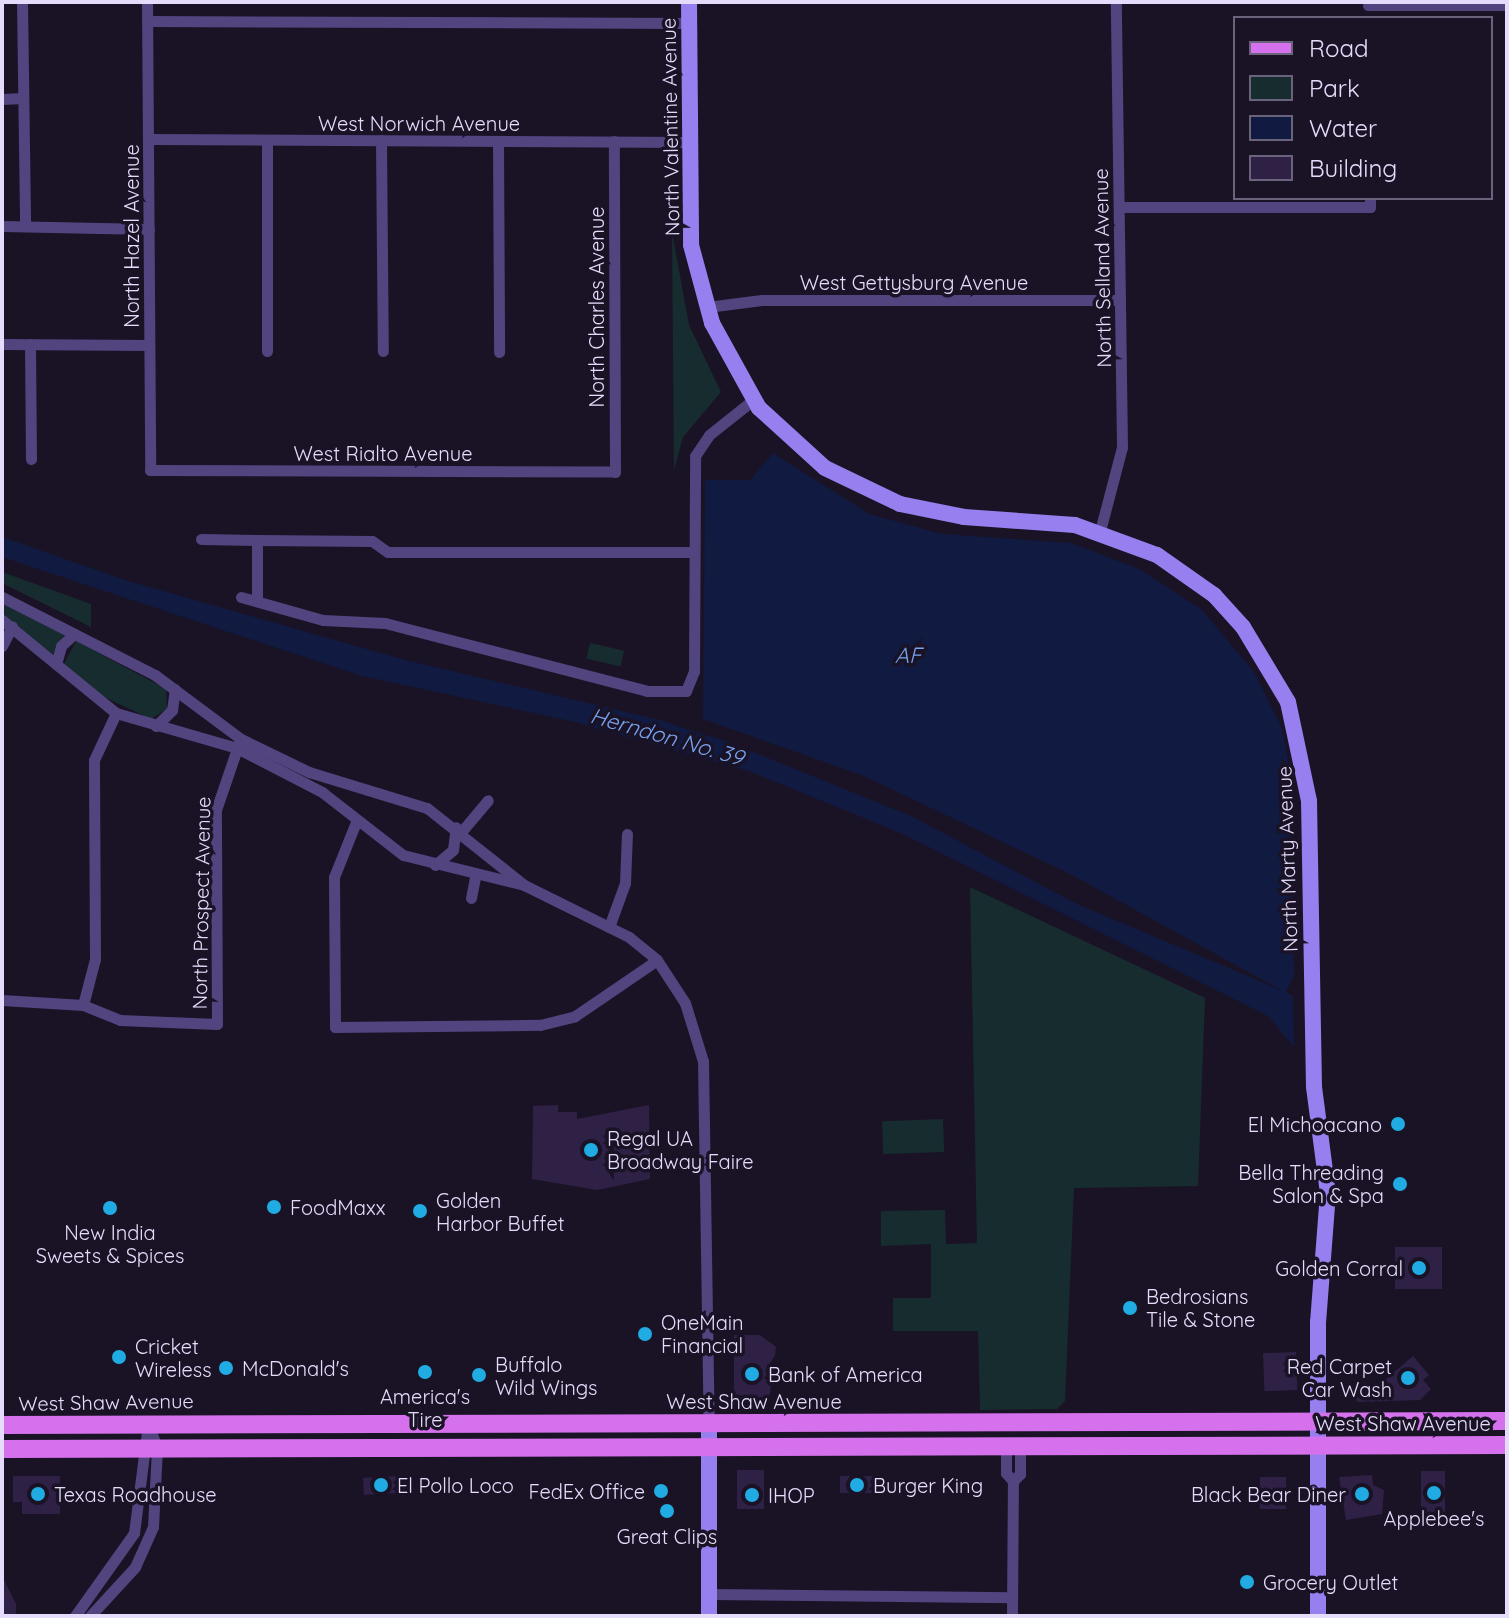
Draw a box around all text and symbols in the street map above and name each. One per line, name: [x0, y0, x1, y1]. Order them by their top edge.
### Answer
legend: [1233, 16, 1493, 200]
street label: North Valentine Avenue: [656, 18, 684, 236]
text: Road: [1309, 33, 1369, 63]
text: Park: [1309, 73, 1360, 103]
street label: West Norwich Avenue: [318, 111, 520, 135]
text: Water: [1309, 113, 1377, 143]
street label: North Hazel Avenue: [119, 144, 143, 328]
text: Building: [1309, 153, 1397, 183]
street label: North Selland Avenue: [1088, 168, 1116, 368]
street label: North Charles Avenue: [584, 206, 608, 408]
street label: West Gettysburg Avenue: [800, 270, 1028, 294]
street label: West Rialto Avenue: [294, 441, 472, 465]
water label: AF: [895, 643, 921, 669]
water label: Herndon No. 39: [587, 703, 747, 771]
street label: North Marty Avenue: [1272, 765, 1302, 953]
street label: North Prospect Avenue: [187, 796, 215, 1010]
place label: El Michoacano: [1248, 1112, 1382, 1136]
marker: El Michoacano: [1389, 1115, 1407, 1133]
place label: Regal UA Broadway Faire: [607, 1126, 754, 1173]
marker: Regal UA Broadway Faire: [582, 1141, 600, 1159]
place label: Bella Threading Salon & Spa: [1238, 1160, 1384, 1207]
marker: Bella Threading Salon & Spa: [1391, 1175, 1409, 1193]
place label: Golden Harbor Buffet: [436, 1188, 564, 1235]
place label: FoodMaxx: [290, 1195, 385, 1219]
marker: FoodMaxx: [265, 1198, 283, 1216]
marker: New India Sweets & Spices: [101, 1199, 119, 1217]
marker: Golden Harbor Buffet: [411, 1202, 429, 1220]
place label: New India Sweets & Spices: [36, 1220, 184, 1267]
place label: Golden Corral: [1275, 1256, 1403, 1280]
marker: Golden Corral: [1410, 1259, 1428, 1277]
place label: Bedrosians Tile & Stone: [1146, 1284, 1255, 1331]
marker: Bedrosians Tile & Stone: [1121, 1299, 1139, 1317]
place label: OneMain Financial: [661, 1310, 744, 1357]
marker: OneMain Financial: [636, 1325, 654, 1343]
place label: Cricket Wireless: [135, 1334, 212, 1381]
marker: Cricket Wireless: [110, 1348, 128, 1366]
place label: Buffalo Wild Wings: [495, 1352, 597, 1399]
place label: Red Carpet Car Wash: [1287, 1354, 1392, 1401]
place label: McDonald's: [242, 1356, 349, 1380]
marker: McDonald's: [217, 1359, 235, 1377]
place label: Bank of America: [768, 1362, 923, 1386]
marker: America's Tire: [416, 1363, 434, 1381]
marker: Bank of America: [743, 1365, 761, 1383]
marker: Buffalo Wild Wings: [470, 1366, 488, 1384]
marker: Red Carpet Car Wash: [1399, 1369, 1417, 1387]
place label: America's Tire: [380, 1384, 470, 1431]
street label: West Shaw Avenue: [18, 1388, 194, 1416]
street label: West Shaw Avenue: [666, 1389, 842, 1413]
street label: West Shaw Avenue: [1315, 1411, 1491, 1435]
place label: El Pollo Loco: [397, 1473, 514, 1497]
place label: Burger King: [873, 1473, 983, 1497]
marker: El Pollo Loco: [372, 1476, 390, 1494]
marker: Burger King: [848, 1476, 866, 1494]
place label: FedEx Office: [528, 1479, 645, 1503]
place label: Texas Roadhouse: [54, 1482, 217, 1506]
marker: FedEx Office: [652, 1482, 670, 1500]
place label: Black Bear Diner: [1191, 1482, 1346, 1506]
place label: IHOP: [768, 1483, 815, 1507]
marker: Applebee's: [1425, 1484, 1443, 1502]
marker: Texas Roadhouse: [29, 1485, 47, 1503]
marker: Black Bear Diner: [1353, 1485, 1371, 1503]
marker: IHOP: [743, 1486, 761, 1504]
marker: Great Clips: [658, 1502, 676, 1520]
place label: Applebee's: [1384, 1506, 1484, 1530]
place label: Great Clips: [617, 1524, 717, 1548]
place label: Grocery Outlet: [1263, 1570, 1398, 1594]
marker: Grocery Outlet: [1238, 1573, 1256, 1591]

